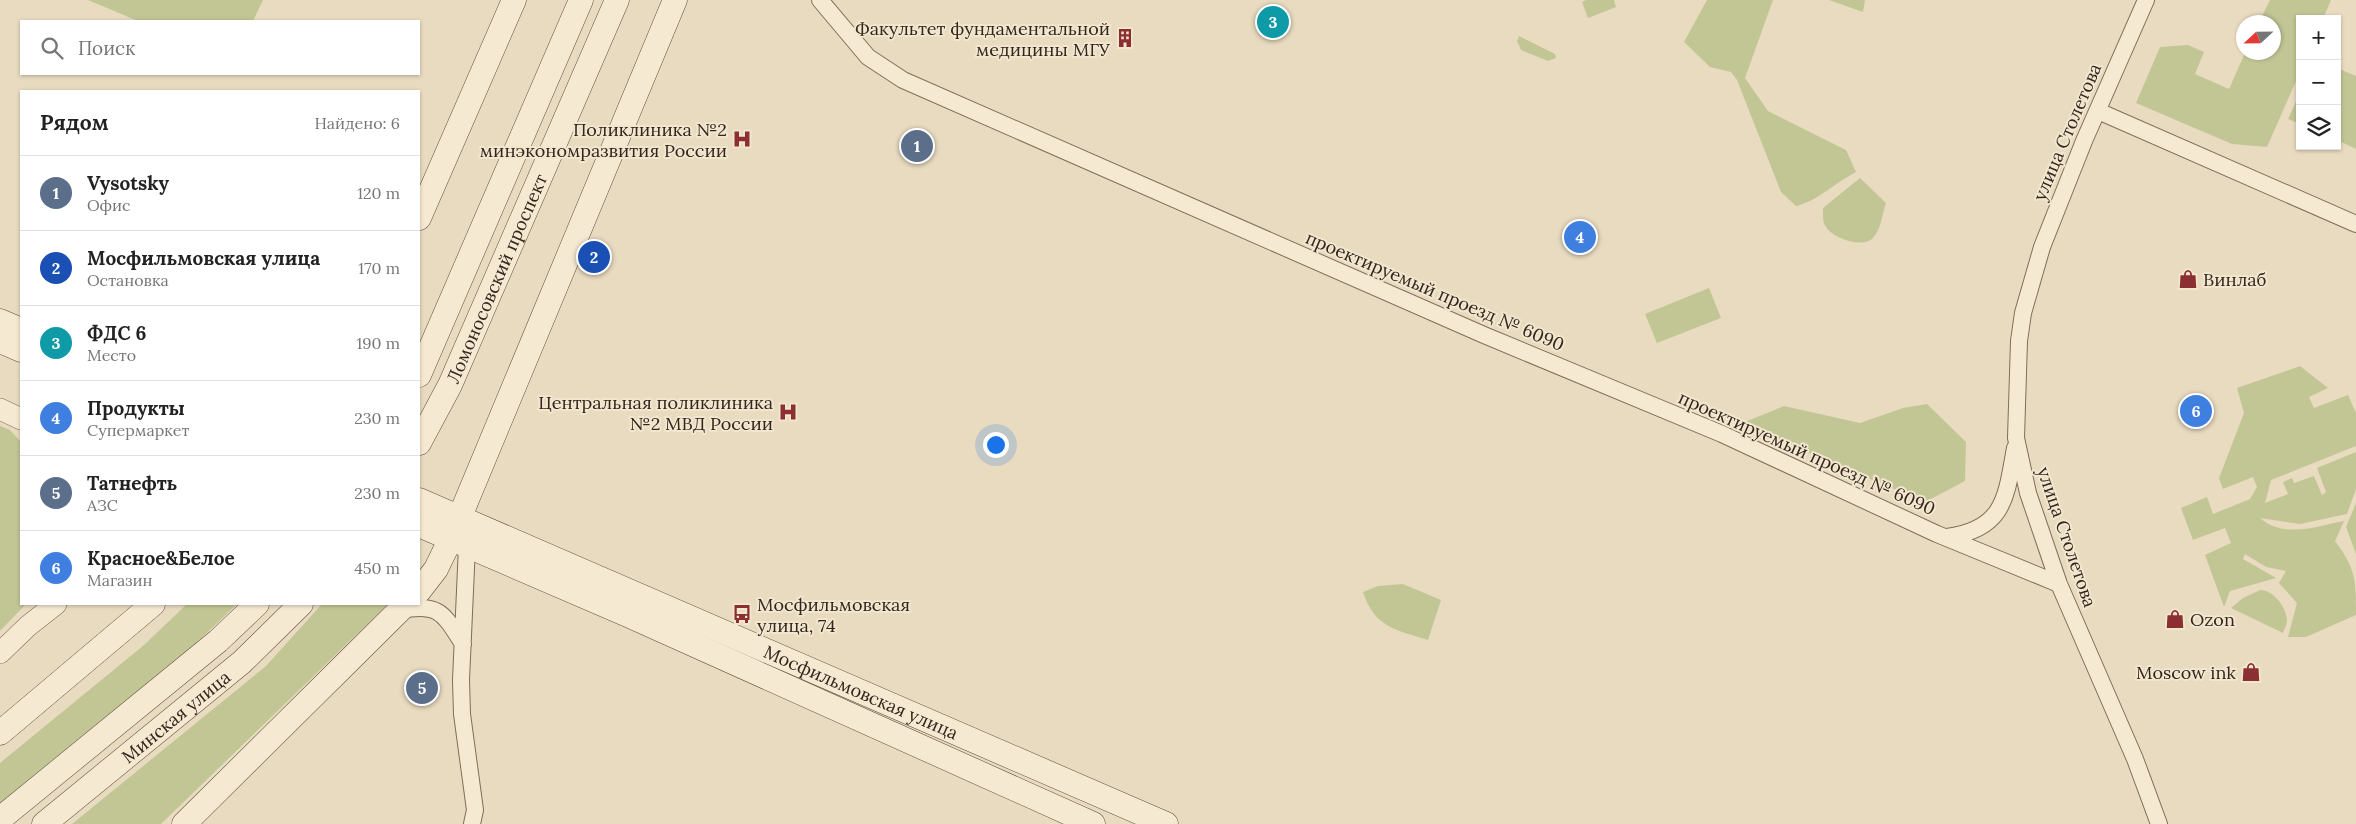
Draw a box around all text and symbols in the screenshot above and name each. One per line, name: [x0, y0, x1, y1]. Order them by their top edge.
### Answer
pin: 3: [1257, 3, 1289, 41]
north arrow: [2236, 15, 2281, 60]
map controls: [2296, 15, 2341, 150]
button: +: [2296, 15, 2341, 60]
place label: Факультет фундаментальной медицины МГУ: [855, 17, 1111, 61]
search box: [20, 20, 420, 75]
building icon: Факультет фундаментальной медицины МГУ: [1114, 27, 1136, 49]
icon: search: [38, 34, 66, 62]
text: Поиск: [78, 36, 135, 60]
street label: улица Столетова: [2028, 60, 2106, 204]
button: −: [2296, 60, 2341, 105]
button: layers: [2296, 105, 2341, 150]
text: Рядом: [40, 109, 109, 136]
text: Найдено: 6: [314, 113, 400, 133]
place label: Поликлиника №2 минэкономразвития России: [480, 118, 727, 162]
pin: 1: [901, 127, 933, 165]
hospital icon: Поликлиника №2 минэкономразвития России: [731, 128, 753, 150]
street label: Ломоносовский проспект: [441, 170, 552, 386]
text: Vysotsky: [87, 171, 169, 195]
text: 1: [53, 183, 59, 203]
text: 120 m: [357, 183, 400, 203]
text: Офис: [87, 195, 131, 215]
pin: 4: [1564, 218, 1596, 256]
street label: проектируемый проезд № 6090: [1302, 226, 1568, 356]
pin: 2: [578, 238, 610, 276]
text: Мосфильмовская улица: [87, 246, 320, 270]
text: 2: [52, 258, 60, 278]
text: 170 m: [358, 258, 400, 278]
shop icon: Винлаб: [2177, 268, 2199, 290]
place label: Винлаб: [2203, 268, 2267, 291]
text: Остановка: [87, 270, 169, 290]
text: ФДС 6: [87, 321, 146, 345]
text: 3: [52, 333, 60, 353]
text: 190 m: [356, 333, 400, 353]
text: Место: [87, 345, 136, 365]
street label: проектируемый проезд № 6090: [1675, 386, 1939, 520]
place label: Центральная поликлиника №2 МВД России: [538, 391, 773, 435]
pin: 6: [2180, 392, 2212, 430]
text: Продукты: [87, 396, 185, 420]
hospital icon: Центральная поликлиника №2 МВД России: [777, 401, 799, 423]
text: 4: [52, 408, 60, 428]
text: 230 m: [354, 408, 400, 428]
text: Супермаркет: [87, 420, 189, 440]
your location: [983, 432, 1009, 458]
street label: улица Столетова: [2032, 464, 2102, 610]
text: Татнефть: [87, 471, 177, 495]
text: 5: [52, 483, 60, 503]
text: 230 m: [354, 483, 400, 503]
text: АЗС: [87, 495, 118, 515]
text: Красное&Белое: [87, 546, 235, 570]
text: 6: [51, 558, 61, 578]
text: 450 m: [354, 558, 400, 578]
text: Магазин: [87, 570, 153, 590]
place label: Мосфильмовская улица, 74: [757, 593, 910, 637]
bus stop icon: Мосфильмовская улица, 74: [731, 603, 753, 625]
shop icon: Ozon: [2164, 608, 2186, 630]
place label: Ozon: [2190, 608, 2235, 631]
street label: Мосфильмовская улица: [760, 640, 962, 744]
place label: Moscow ink: [2136, 661, 2236, 684]
shop icon: Moscow ink: [2240, 661, 2262, 683]
street label: Минская улица: [116, 665, 235, 768]
pin: 5: [406, 669, 438, 707]

